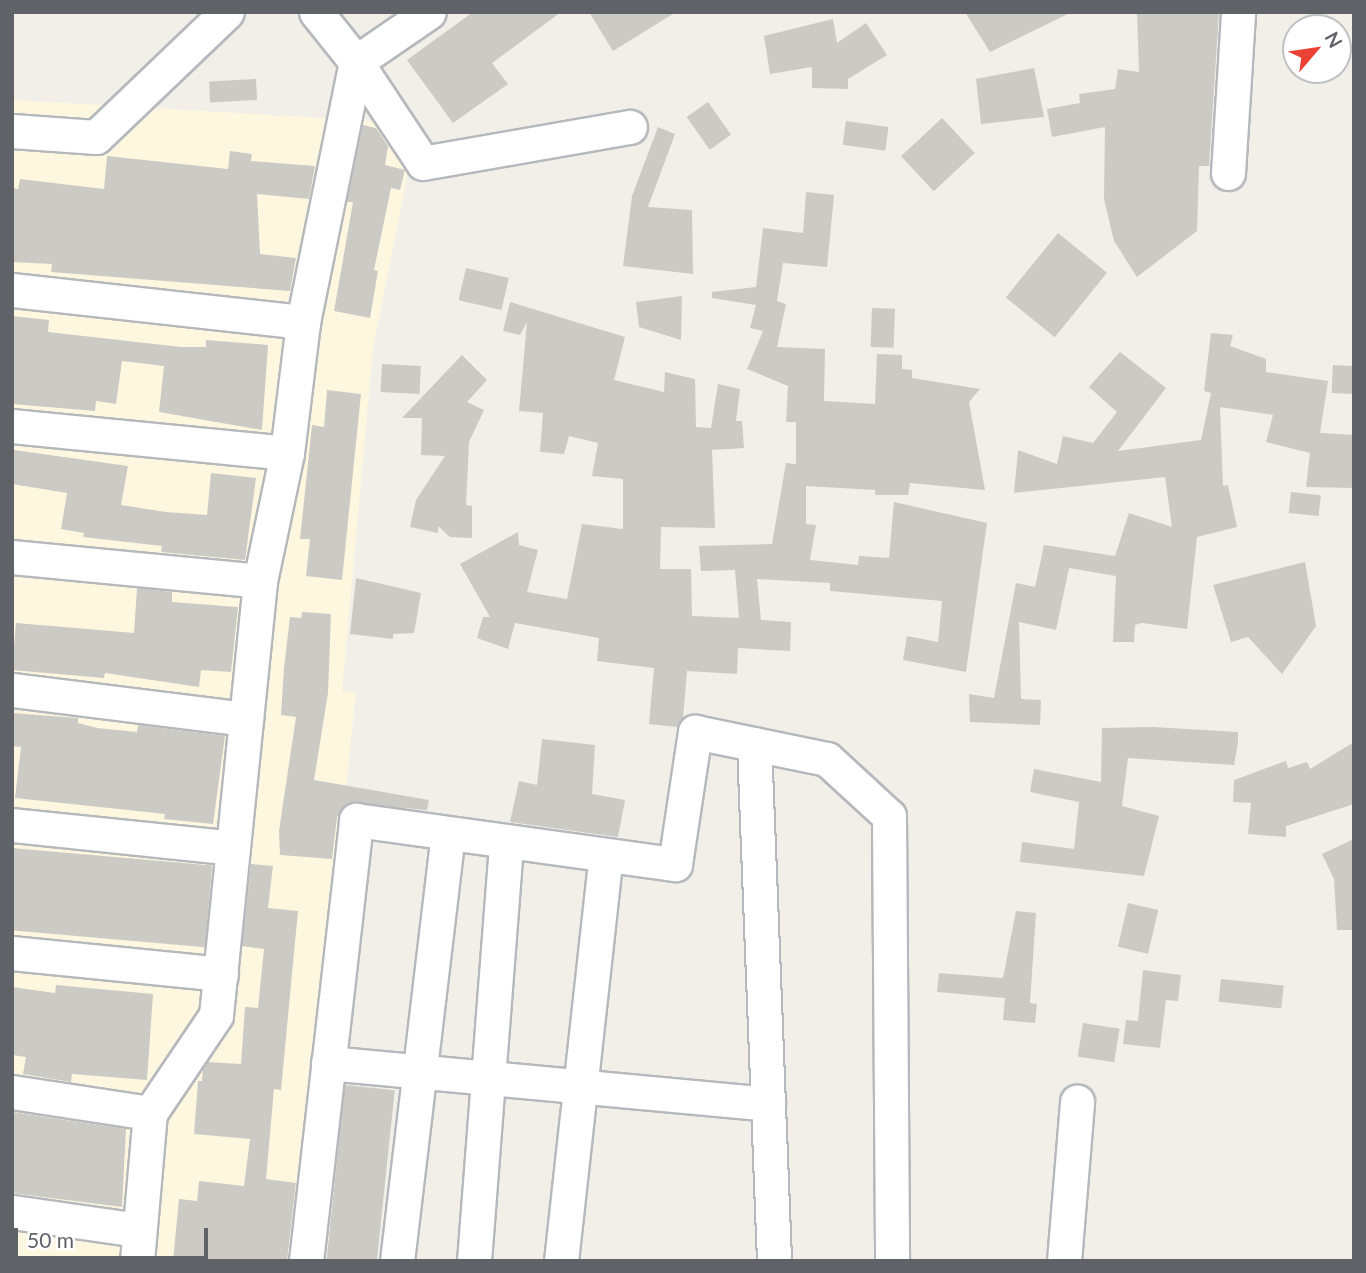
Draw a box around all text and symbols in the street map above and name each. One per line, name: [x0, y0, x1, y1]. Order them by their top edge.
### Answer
north arrow: [1282, 14, 1352, 84]
text: N: [1320, 28, 1348, 52]
scale bar: [18, 1214, 212, 1258]
text: 50 m: [27, 1227, 74, 1252]

